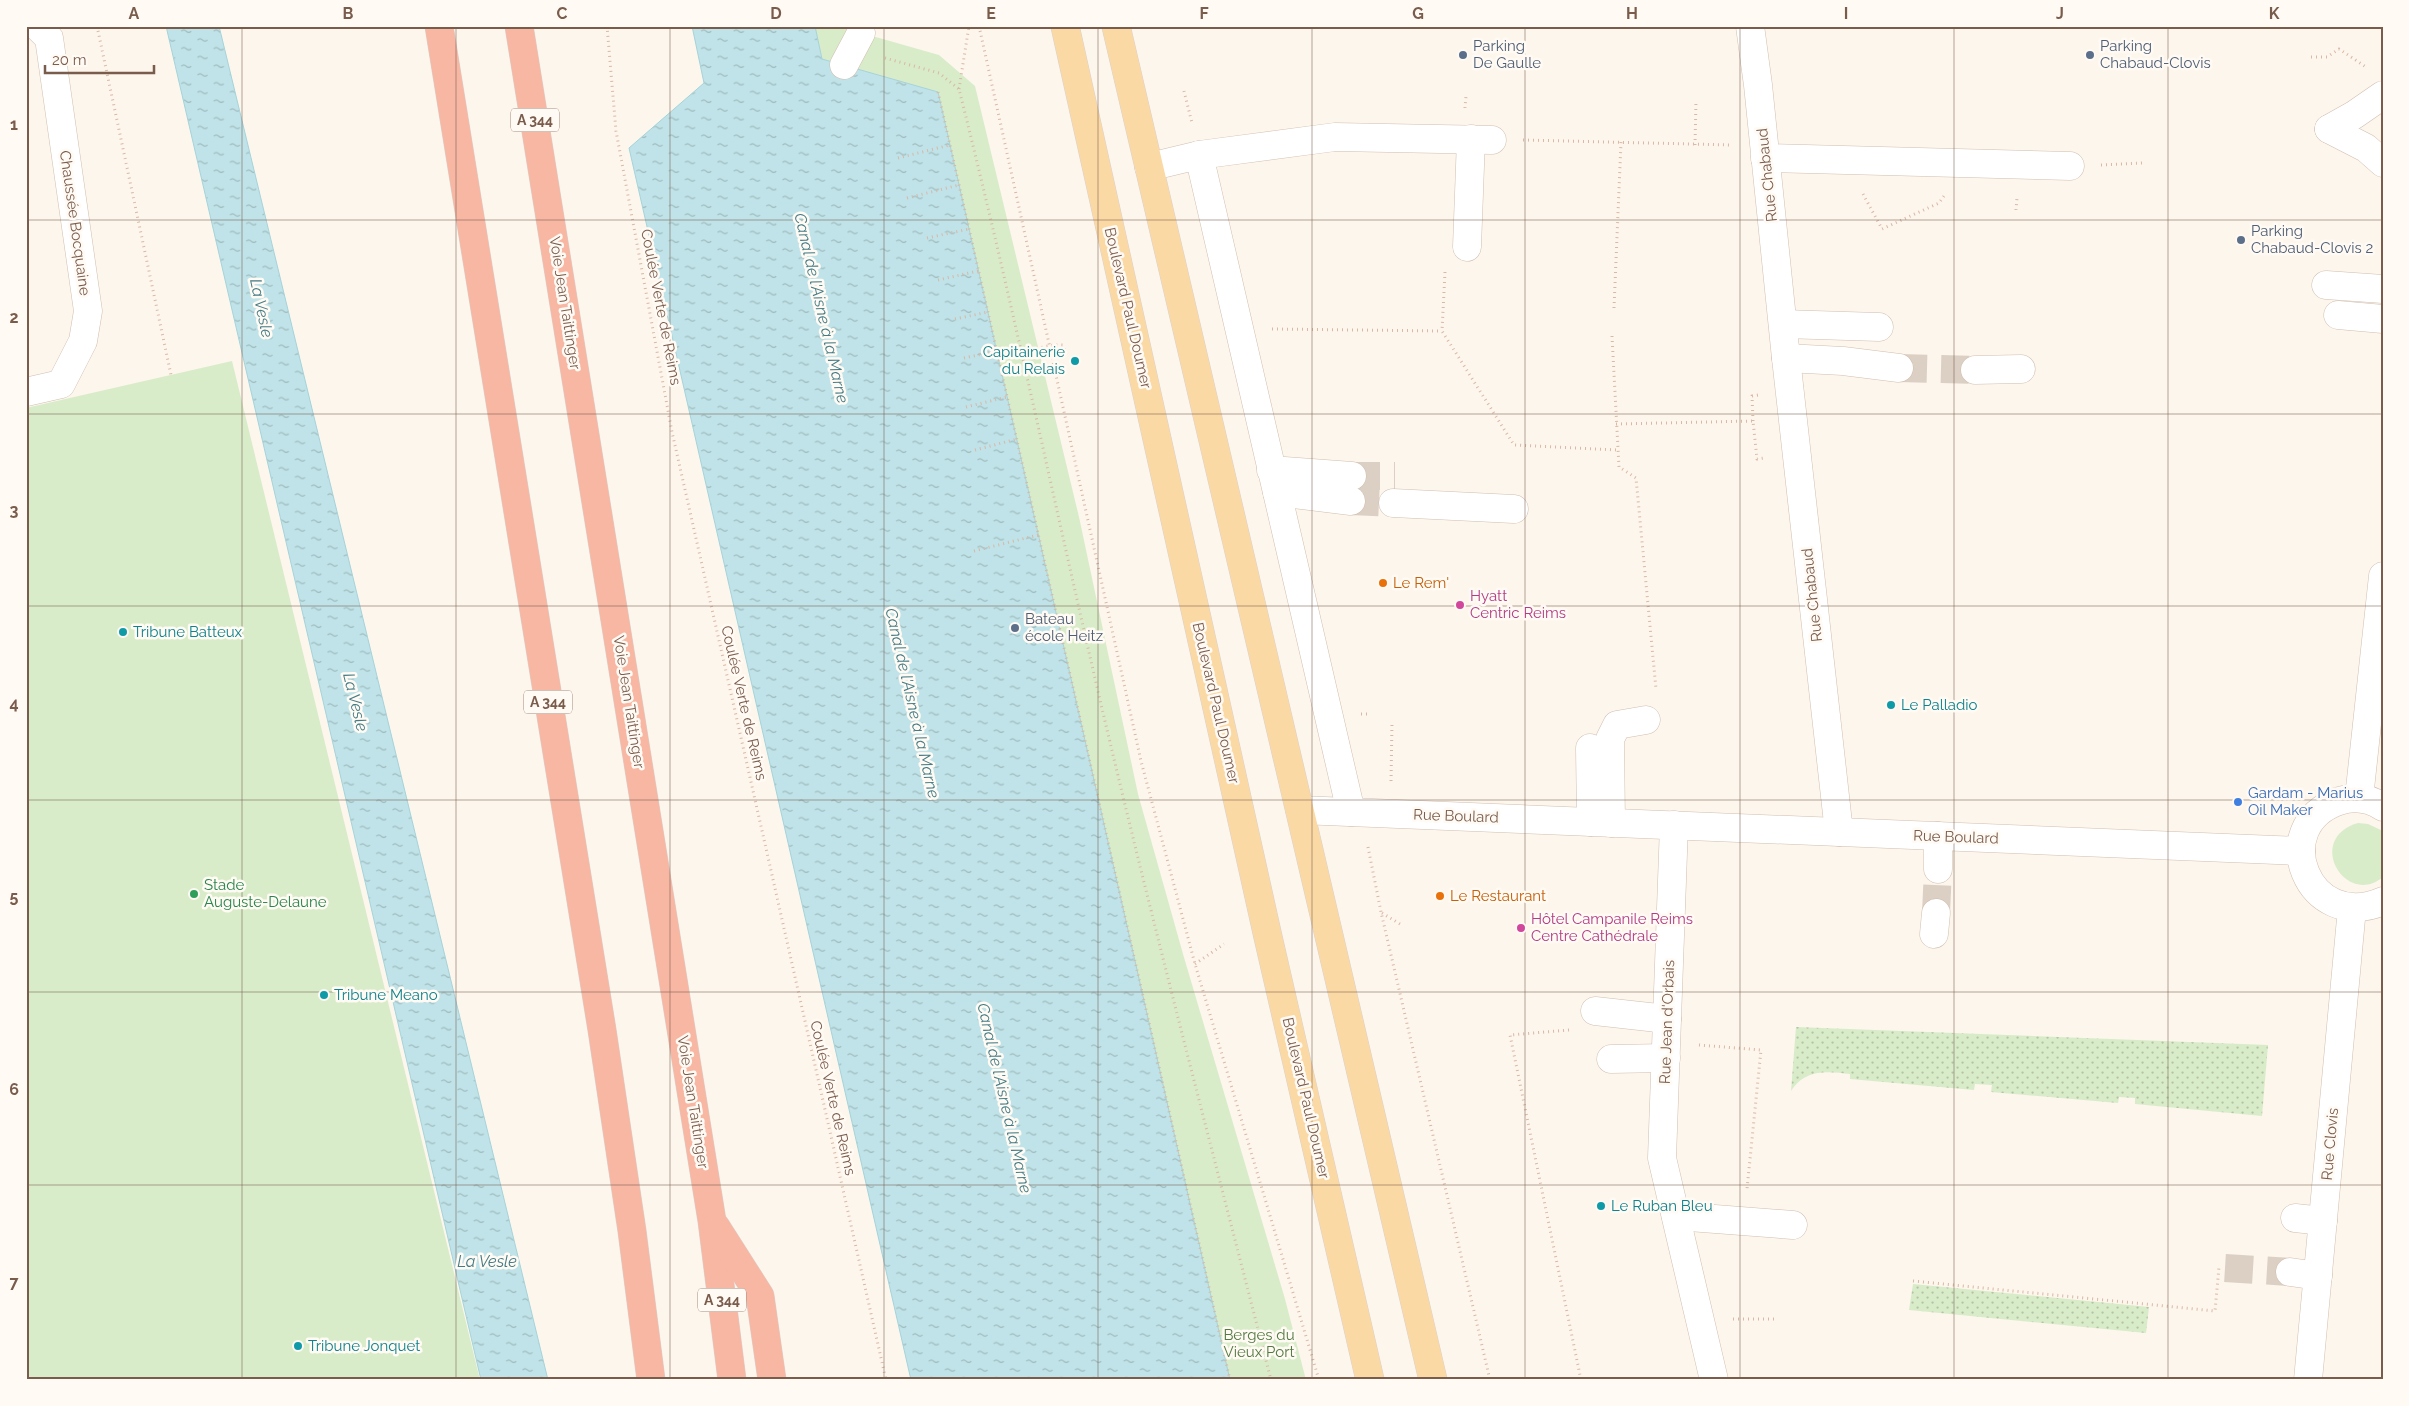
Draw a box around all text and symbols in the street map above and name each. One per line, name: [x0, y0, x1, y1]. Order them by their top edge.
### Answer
text: A: [129, 4, 140, 23]
text: B: [343, 4, 354, 23]
text: C: [557, 4, 568, 23]
text: D: [770, 4, 782, 23]
text: E: [986, 4, 996, 23]
text: F: [1199, 4, 1209, 23]
text: G: [1412, 4, 1424, 23]
text: H: [1626, 4, 1638, 23]
text: I: [1844, 4, 1848, 23]
text: J: [2056, 4, 2064, 23]
text: K: [2269, 4, 2280, 23]
place label: Parking De Gaulle: [1473, 37, 1541, 72]
place label: Parking Chabaud-Clovis: [2100, 37, 2211, 72]
scale bar: [45, 42, 154, 74]
marker: Parking De Gaulle: [1457, 49, 1469, 61]
marker: Parking Chabaud-Clovis: [2084, 49, 2096, 61]
text: 20 m: [52, 51, 87, 69]
road number: A 344: [511, 108, 559, 132]
text: 1: [10, 115, 18, 134]
street label: Rue Chabaud: [1753, 127, 1781, 223]
street label: Chaussée Bocquaine: [56, 149, 94, 297]
water label: Canal de l'Aisne à la Marne: [790, 211, 853, 405]
place label: Parking Chabaud-Clovis 2: [2251, 222, 2374, 257]
street label: Boulevard Paul Doumer: [1101, 226, 1155, 391]
street label: Coulée Verte de Reims: [637, 227, 685, 387]
marker: Parking Chabaud-Clovis 2: [2235, 234, 2247, 246]
street label: Voie Jean Taittinger: [546, 235, 585, 371]
water label: La Vesle: [246, 277, 277, 340]
text: 2: [9, 308, 19, 327]
place label: Capitainerie du Relais: [983, 343, 1065, 378]
marker: Capitainerie du Relais: [1069, 355, 1081, 367]
text: 3: [10, 501, 19, 520]
street label: Rue Chabaud: [1798, 547, 1826, 643]
place label: Le Rem': [1393, 574, 1449, 592]
marker: Le Rem': [1377, 577, 1389, 589]
place label: Hyatt Centric Reims: [1470, 587, 1566, 622]
marker: Hyatt Centric Reims: [1454, 599, 1466, 611]
water label: Canal de l'Aisne à la Marne: [881, 606, 944, 800]
place label: Bateau école Heitz: [1025, 610, 1103, 645]
street label: Boulevard Paul Doumer: [1189, 621, 1243, 786]
marker: Bateau école Heitz: [1009, 622, 1021, 634]
place label: Tribune Batteux: [133, 623, 243, 641]
street label: Coulée Verte de Reims: [717, 624, 771, 782]
marker: Tribune Batteux: [117, 626, 129, 638]
street label: Voie Jean Taittinger: [610, 634, 649, 770]
water label: La Vesle: [339, 671, 372, 734]
road number: A 344: [524, 690, 572, 714]
text: 4: [9, 694, 19, 713]
place label: Le Palladio: [1901, 696, 1978, 714]
marker: Le Palladio: [1885, 699, 1897, 711]
place label: Gardam - Marius Oil Maker: [2248, 784, 2363, 819]
marker: Gardam - Marius Oil Maker: [2232, 796, 2244, 808]
street label: Rue Boulard: [1413, 806, 1499, 826]
street label: Rue Boulard: [1913, 827, 1999, 847]
place label: Stade Auguste-Delaune: [204, 876, 327, 911]
text: 5: [10, 887, 19, 906]
place label: Le Restaurant: [1450, 887, 1546, 905]
marker: Stade Auguste-Delaune: [188, 888, 200, 900]
marker: Le Restaurant: [1434, 890, 1446, 902]
place label: Hôtel Campanile Reims Centre Cathédrale: [1531, 910, 1693, 945]
marker: Hôtel Campanile Reims Centre Cathédrale: [1515, 922, 1527, 934]
street label: Rue Jean d'Orbais: [1656, 960, 1678, 1084]
place label: Tribune Meano: [334, 986, 438, 1004]
marker: Tribune Meano: [318, 989, 330, 1001]
water label: Canal de l'Aisne à la Marne: [973, 1001, 1036, 1195]
street label: Boulevard Paul Doumer: [1279, 1016, 1333, 1181]
street label: Coulée Verte de Reims: [806, 1019, 860, 1177]
street label: Voie Jean Taittinger: [674, 1034, 713, 1170]
text: 6: [9, 1080, 19, 1099]
street label: Rue Clovis: [2318, 1107, 2342, 1181]
place label: Le Ruban Bleu: [1611, 1197, 1713, 1215]
marker: Le Ruban Bleu: [1595, 1200, 1607, 1212]
water label: La Vesle: [457, 1252, 517, 1271]
text: 7: [10, 1273, 19, 1292]
road number: A 344: [698, 1288, 746, 1312]
park label: Berges du Vieux Port: [1223, 1326, 1295, 1361]
place label: Tribune Jonquet: [308, 1337, 420, 1355]
marker: Tribune Jonquet: [292, 1340, 304, 1352]

